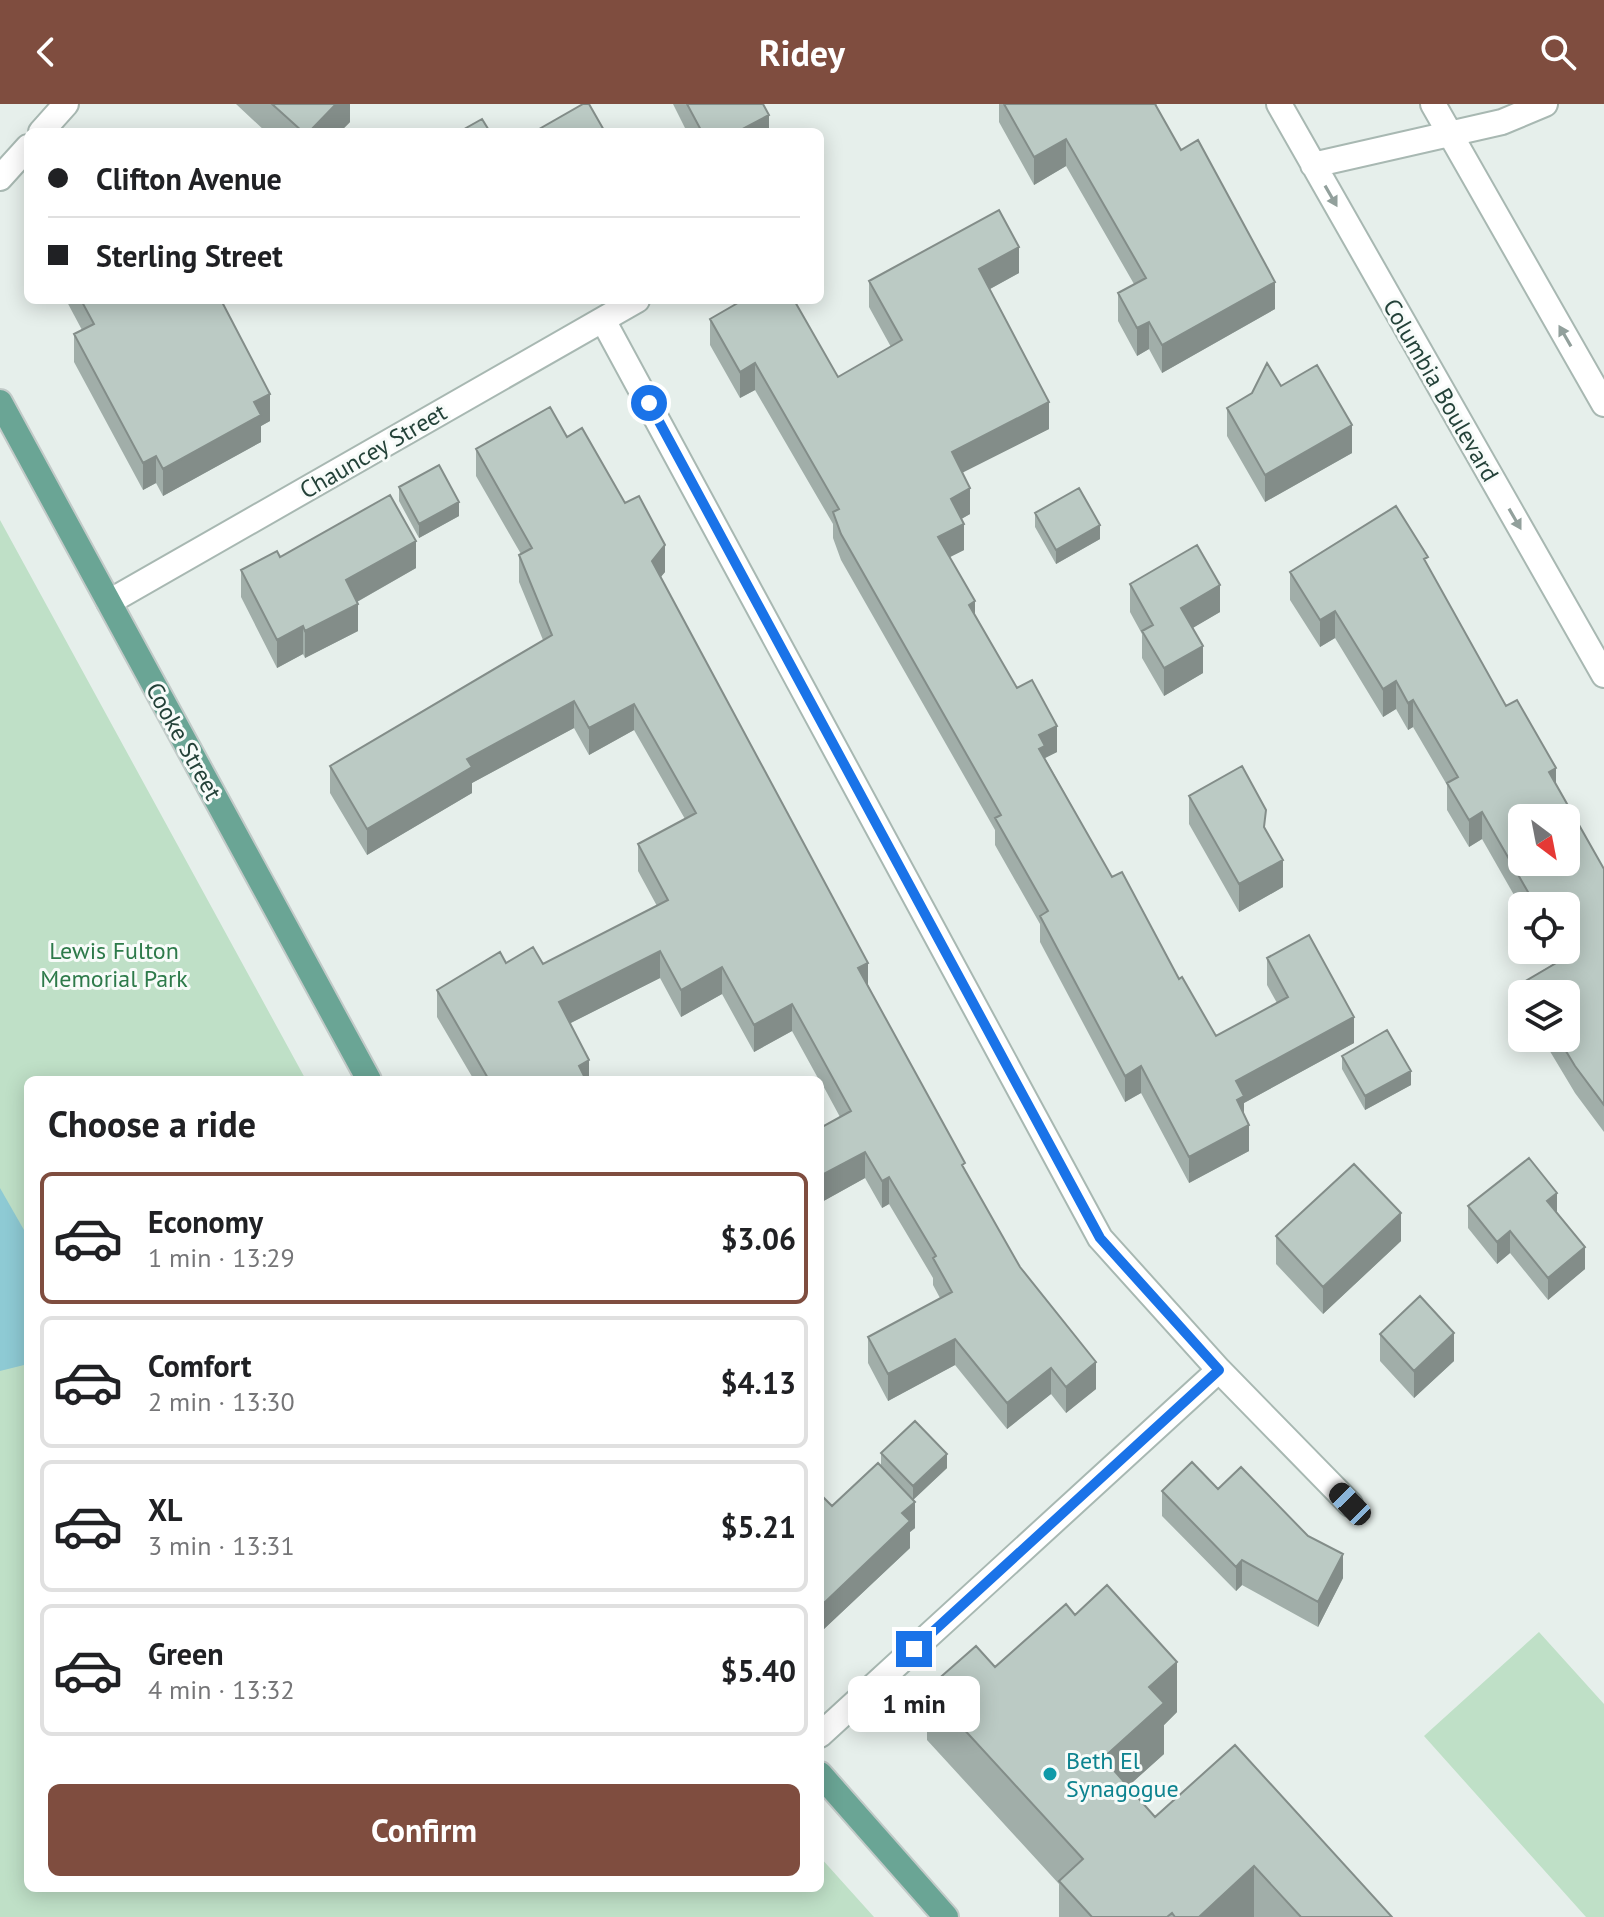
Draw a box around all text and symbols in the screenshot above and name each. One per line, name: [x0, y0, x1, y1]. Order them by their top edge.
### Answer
text: Ridey: [759, 29, 845, 76]
icon: back: [24, 30, 68, 74]
icon: search: [1536, 30, 1580, 74]
text: Clifton Avenue: [96, 159, 282, 198]
one-way arrow: [1324, 185, 1338, 207]
text: Sterling Street: [96, 236, 283, 275]
street label: Columbia Boulevard: [1376, 293, 1506, 487]
one-way arrow: [1558, 325, 1572, 347]
route start: [631, 385, 667, 421]
street label: Chauncey Street: [294, 396, 452, 506]
one-way arrow: [1508, 508, 1522, 530]
street label: Cooke Street: [139, 677, 229, 805]
north arrow: [1508, 804, 1580, 876]
map controls: [1508, 804, 1580, 1052]
button: locate: [1508, 892, 1580, 964]
park label: Lewis Fulton Memorial Park: [40, 935, 188, 994]
button: layers: [1508, 980, 1580, 1052]
text: Choose a ride: [48, 1100, 256, 1147]
icon: car: [52, 1202, 124, 1274]
text: Economy: [148, 1202, 263, 1241]
text: $3.06: [721, 1219, 796, 1258]
text: 1 min · 13:29: [148, 1241, 295, 1274]
icon: car: [52, 1346, 124, 1418]
text: Comfort: [148, 1346, 251, 1385]
text: $4.13: [721, 1363, 796, 1402]
text: 2 min · 13:30: [148, 1385, 295, 1418]
car: [1325, 1478, 1375, 1530]
icon: car: [52, 1490, 124, 1562]
text: XL: [148, 1490, 182, 1529]
text: $5.21: [721, 1507, 796, 1546]
text: 3 min · 13:31: [148, 1529, 295, 1562]
route end: [896, 1631, 932, 1667]
icon: car: [52, 1634, 124, 1706]
text: Green: [148, 1634, 223, 1673]
text: $5.40: [721, 1651, 796, 1690]
text: 4 min · 13:32: [148, 1673, 295, 1706]
callout: 1 min: [848, 1677, 980, 1733]
text: 1 min: [882, 1687, 946, 1720]
place label: Beth El Synagogue: [1066, 1745, 1179, 1804]
marker: Beth El Synagogue: [1041, 1765, 1059, 1783]
button: Confirm: [48, 1784, 800, 1876]

